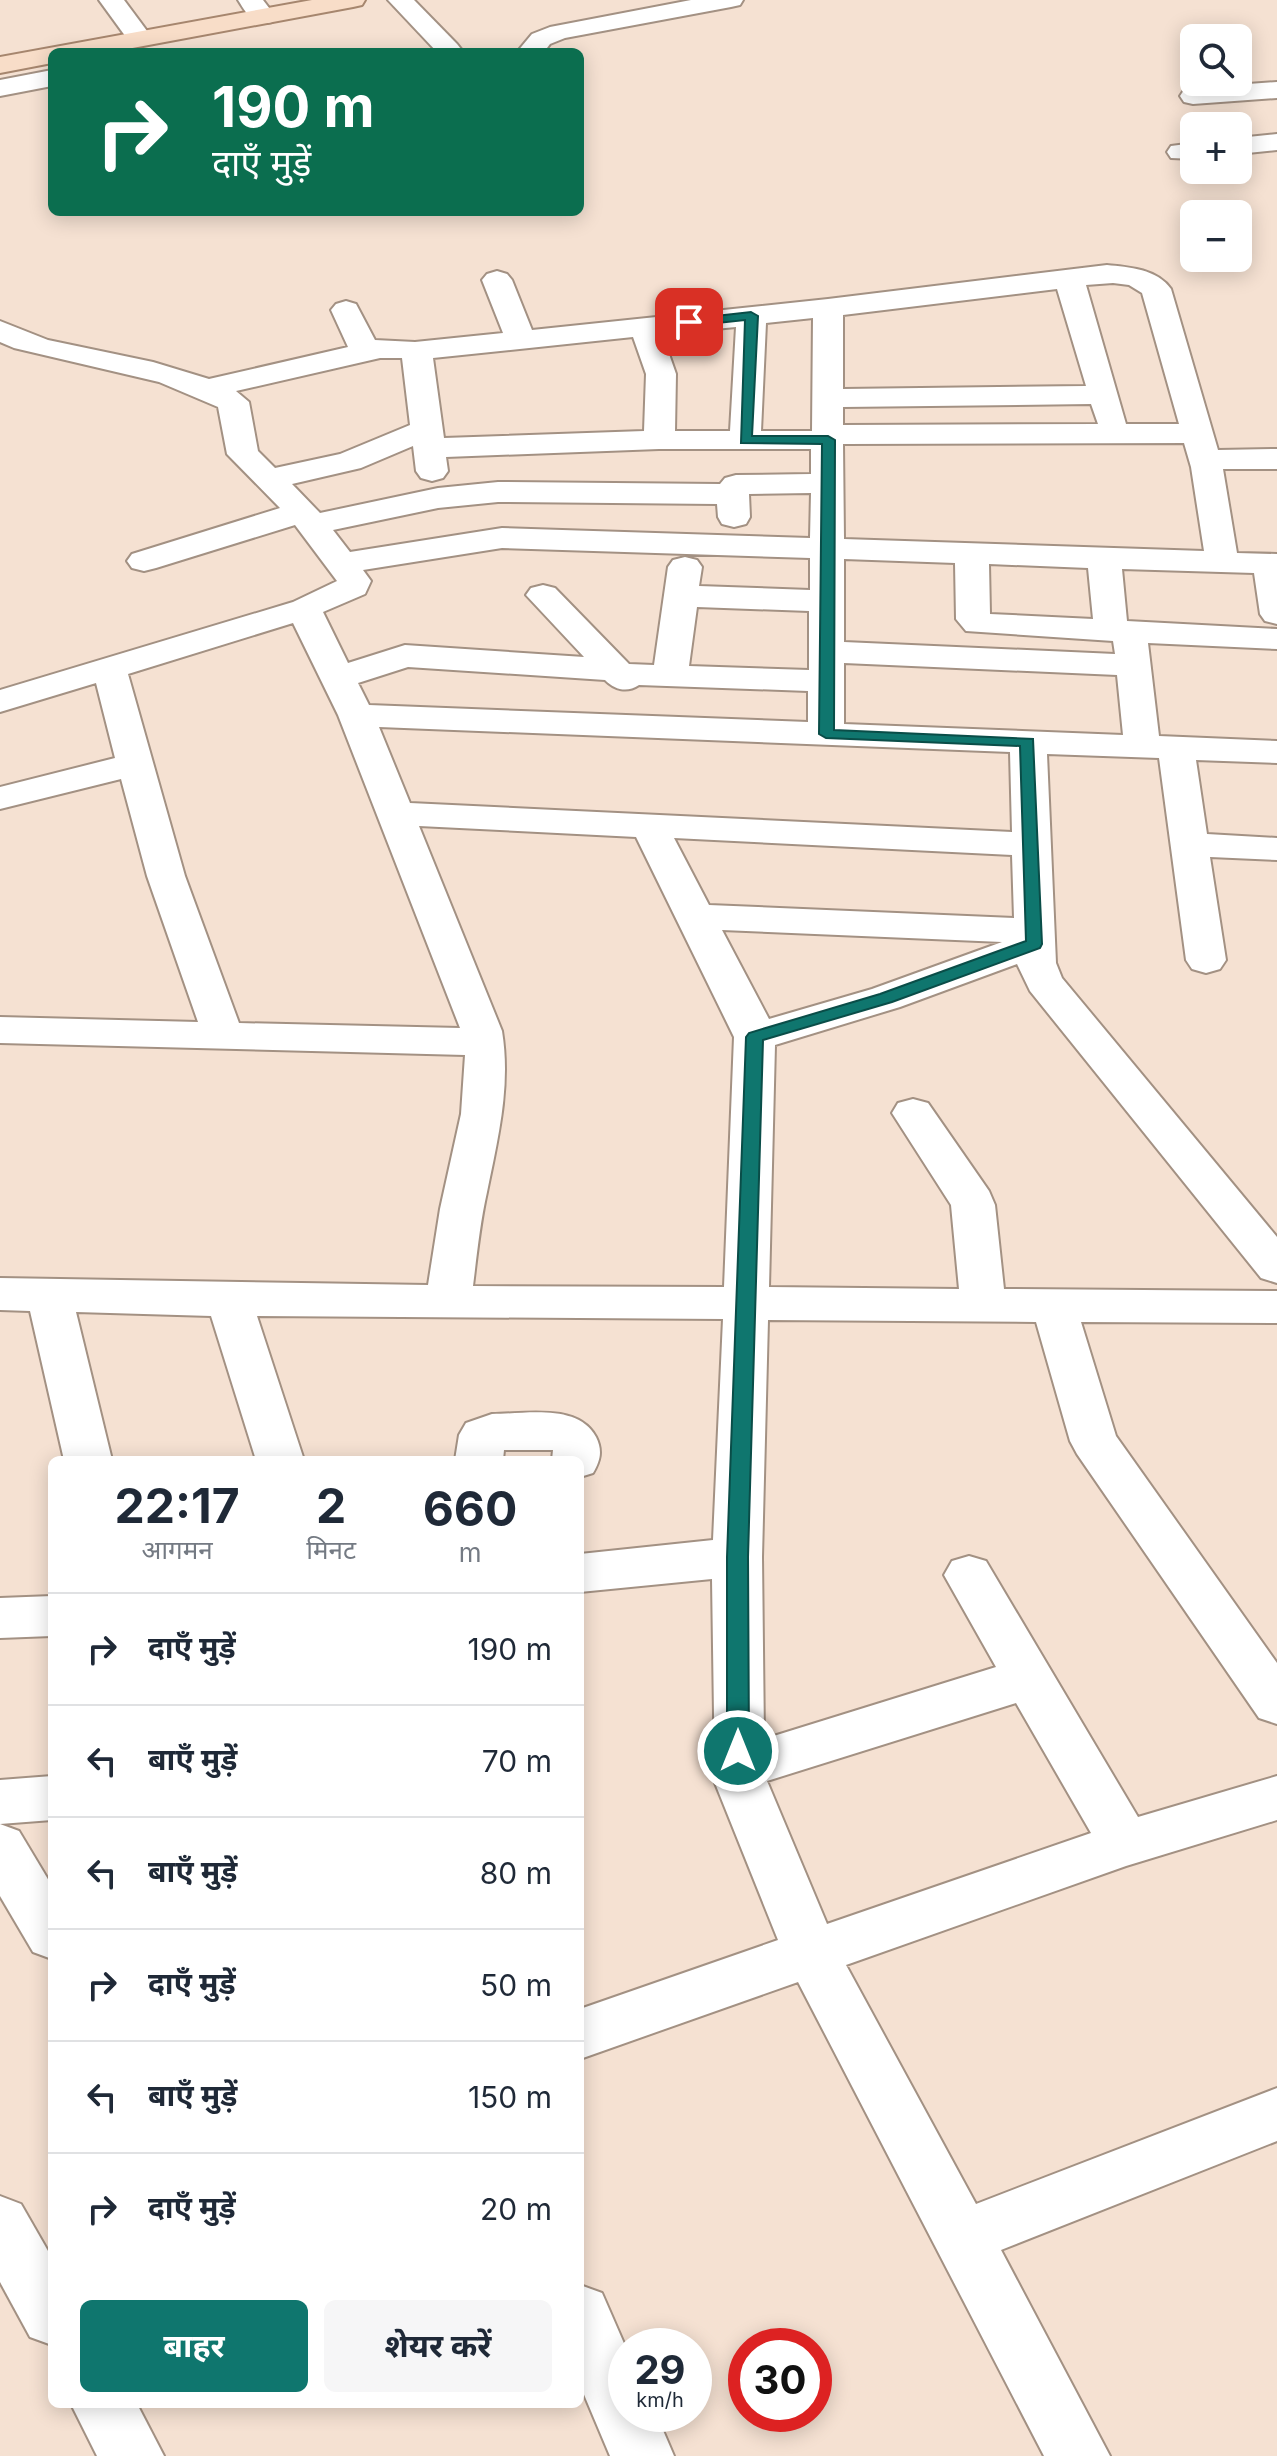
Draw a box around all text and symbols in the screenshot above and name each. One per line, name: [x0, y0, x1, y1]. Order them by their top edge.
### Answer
map controls: [1180, 24, 1252, 272]
button: search: [1180, 24, 1252, 96]
text: 190 m: [212, 73, 375, 141]
icon: right: [80, 80, 184, 184]
button: +: [1180, 112, 1252, 184]
text: दाएँ मुड़ें: [212, 141, 311, 185]
button: −: [1180, 200, 1252, 272]
pin: [655, 288, 723, 356]
icon: arrive: [667, 300, 711, 344]
text: 22:17: [115, 1476, 240, 1535]
text: 2: [316, 1476, 346, 1535]
text: 660: [423, 1479, 517, 1538]
text: आगमन: [142, 1534, 213, 1565]
text: मिनट: [306, 1534, 356, 1565]
text: m: [459, 1537, 481, 1568]
icon: right: [80, 1627, 124, 1671]
text: दाएँ मुड़ें: [148, 1629, 236, 1665]
text: 190 m: [468, 1631, 552, 1667]
position arrow: [696, 1709, 780, 1793]
icon: left: [80, 1739, 124, 1783]
text: बाएँ मुड़ें: [148, 1741, 237, 1777]
text: 70 m: [482, 1743, 552, 1779]
icon: left: [80, 1851, 124, 1895]
text: बाएँ मुड़ें: [148, 1853, 237, 1889]
text: 80 m: [480, 1855, 552, 1891]
icon: right: [80, 1963, 124, 2007]
text: दाएँ मुड़ें: [148, 1965, 236, 2001]
text: 50 m: [480, 1967, 552, 2003]
icon: left: [80, 2075, 124, 2119]
text: बाएँ मुड़ें: [148, 2077, 237, 2113]
text: 150 m: [468, 2079, 552, 2115]
icon: right: [80, 2187, 124, 2231]
text: दाएँ मुड़ें: [148, 2189, 236, 2225]
text: 20 m: [480, 2191, 552, 2227]
button: बाहर: [80, 2300, 308, 2392]
button: शेयर करें: [324, 2300, 552, 2392]
speed limit sign: 30: [728, 2328, 832, 2432]
text: 29: [634, 2345, 686, 2394]
text: km/h: [636, 2388, 684, 2412]

